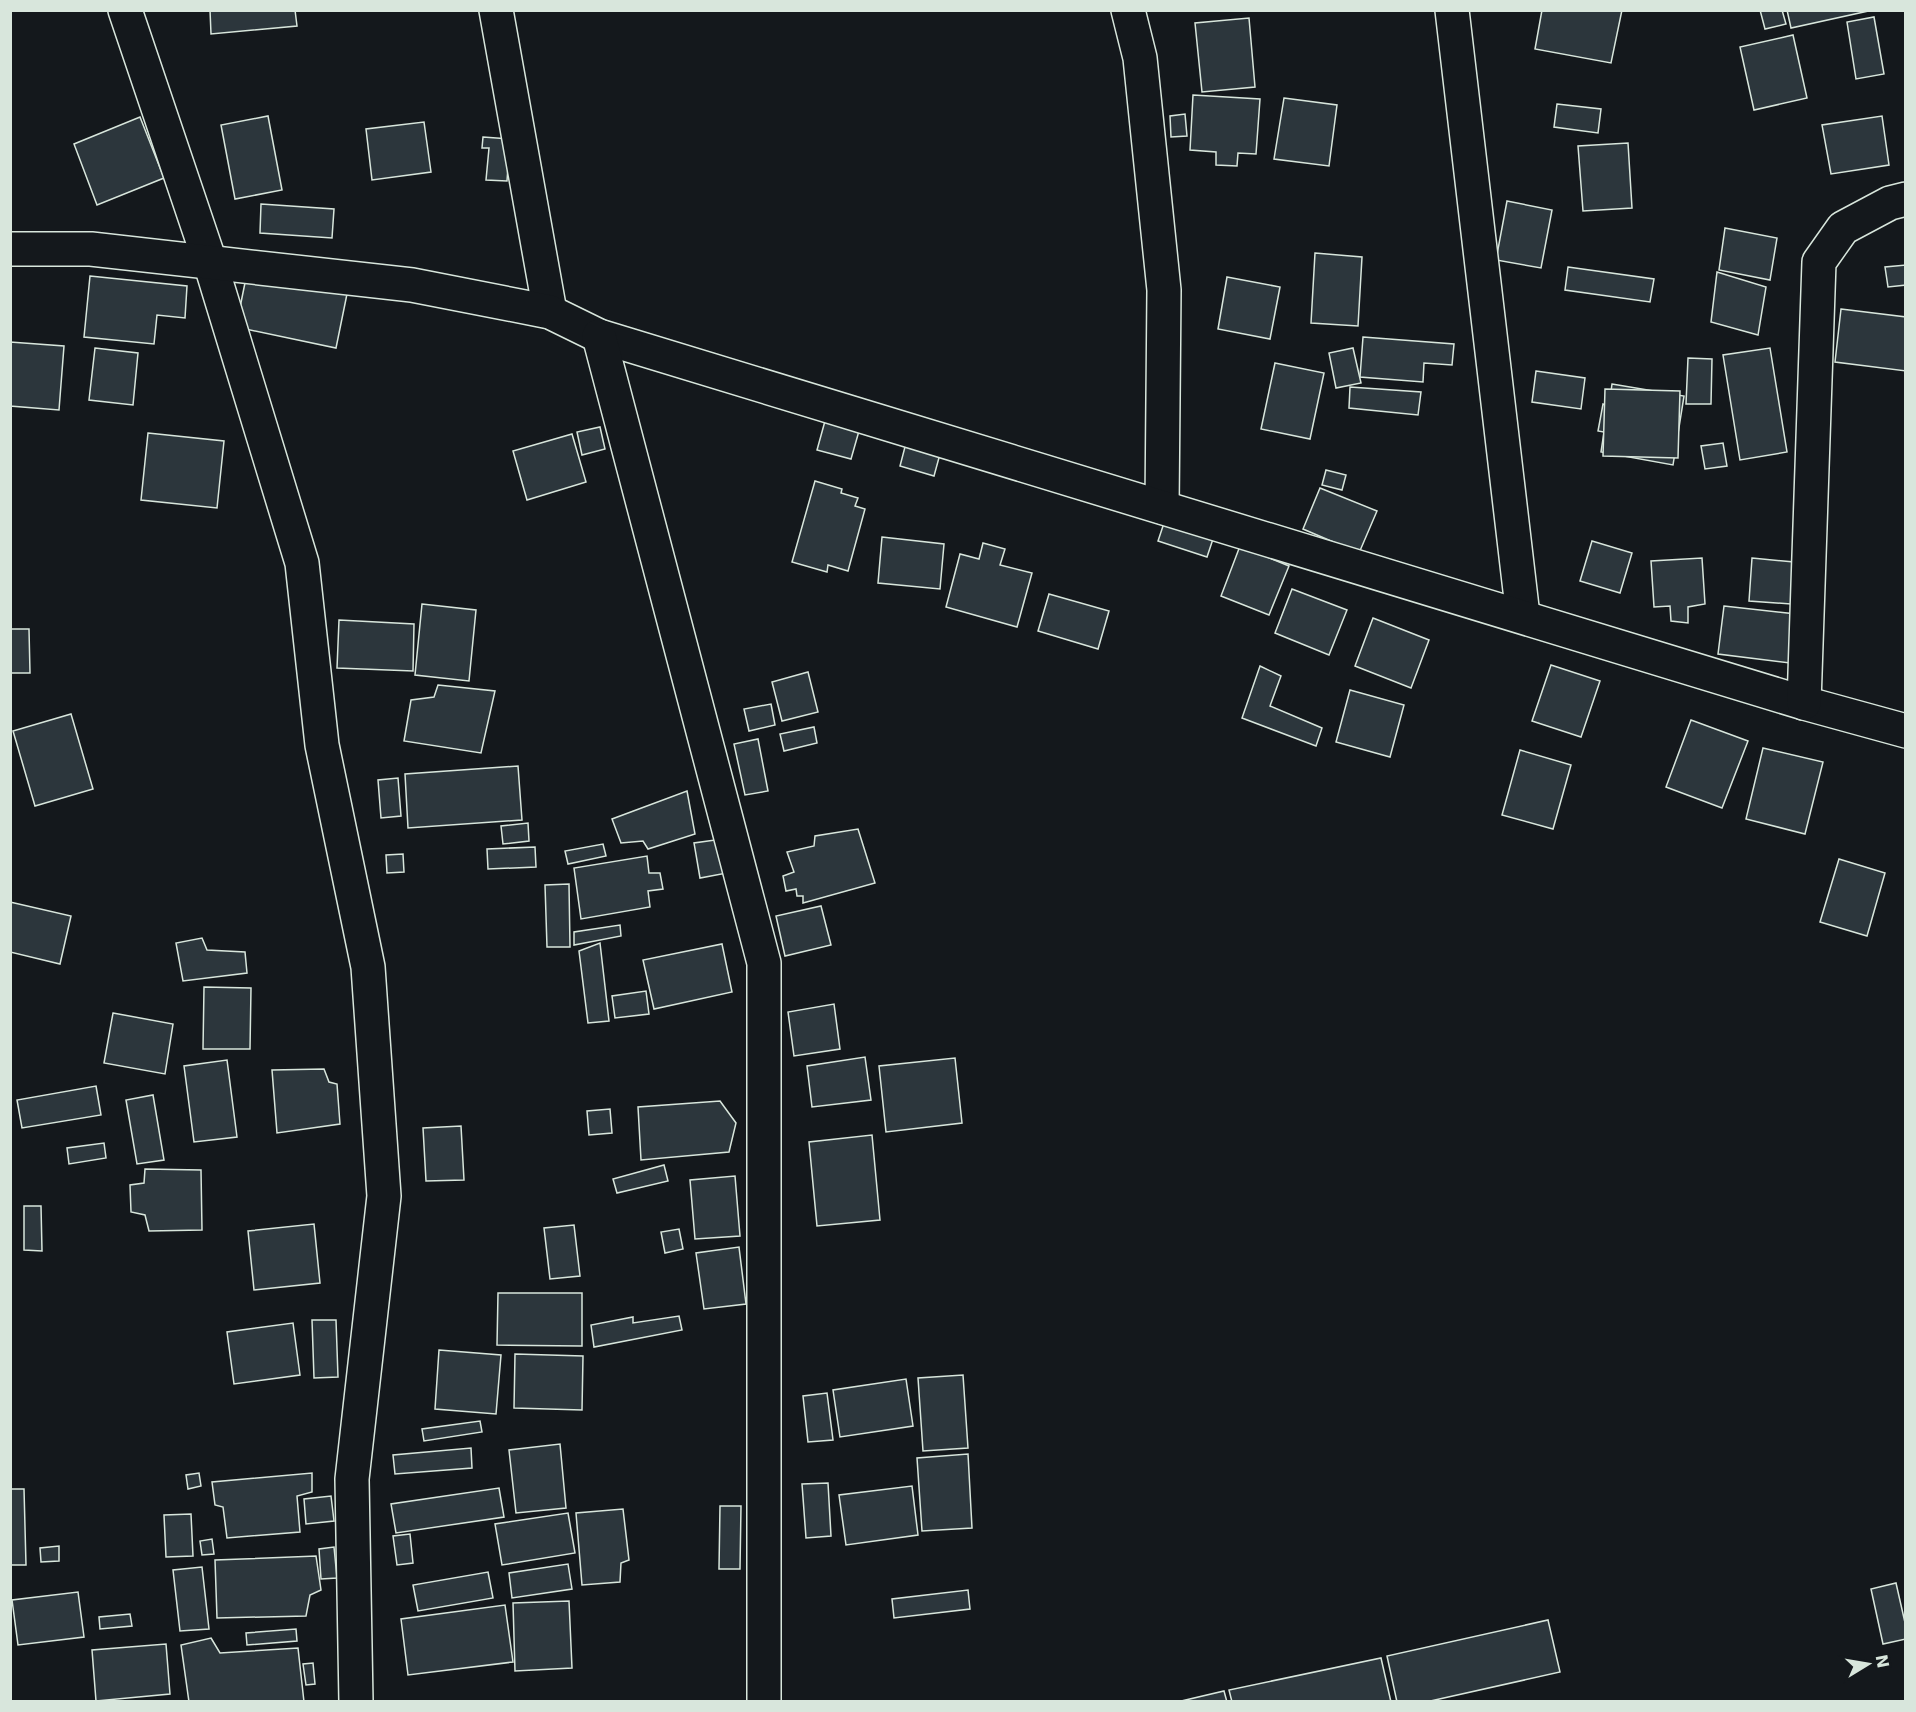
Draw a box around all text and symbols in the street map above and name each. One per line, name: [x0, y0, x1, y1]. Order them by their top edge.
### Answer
north arrow: [1838, 1634, 1898, 1694]
text: N: [1872, 1653, 1893, 1670]

